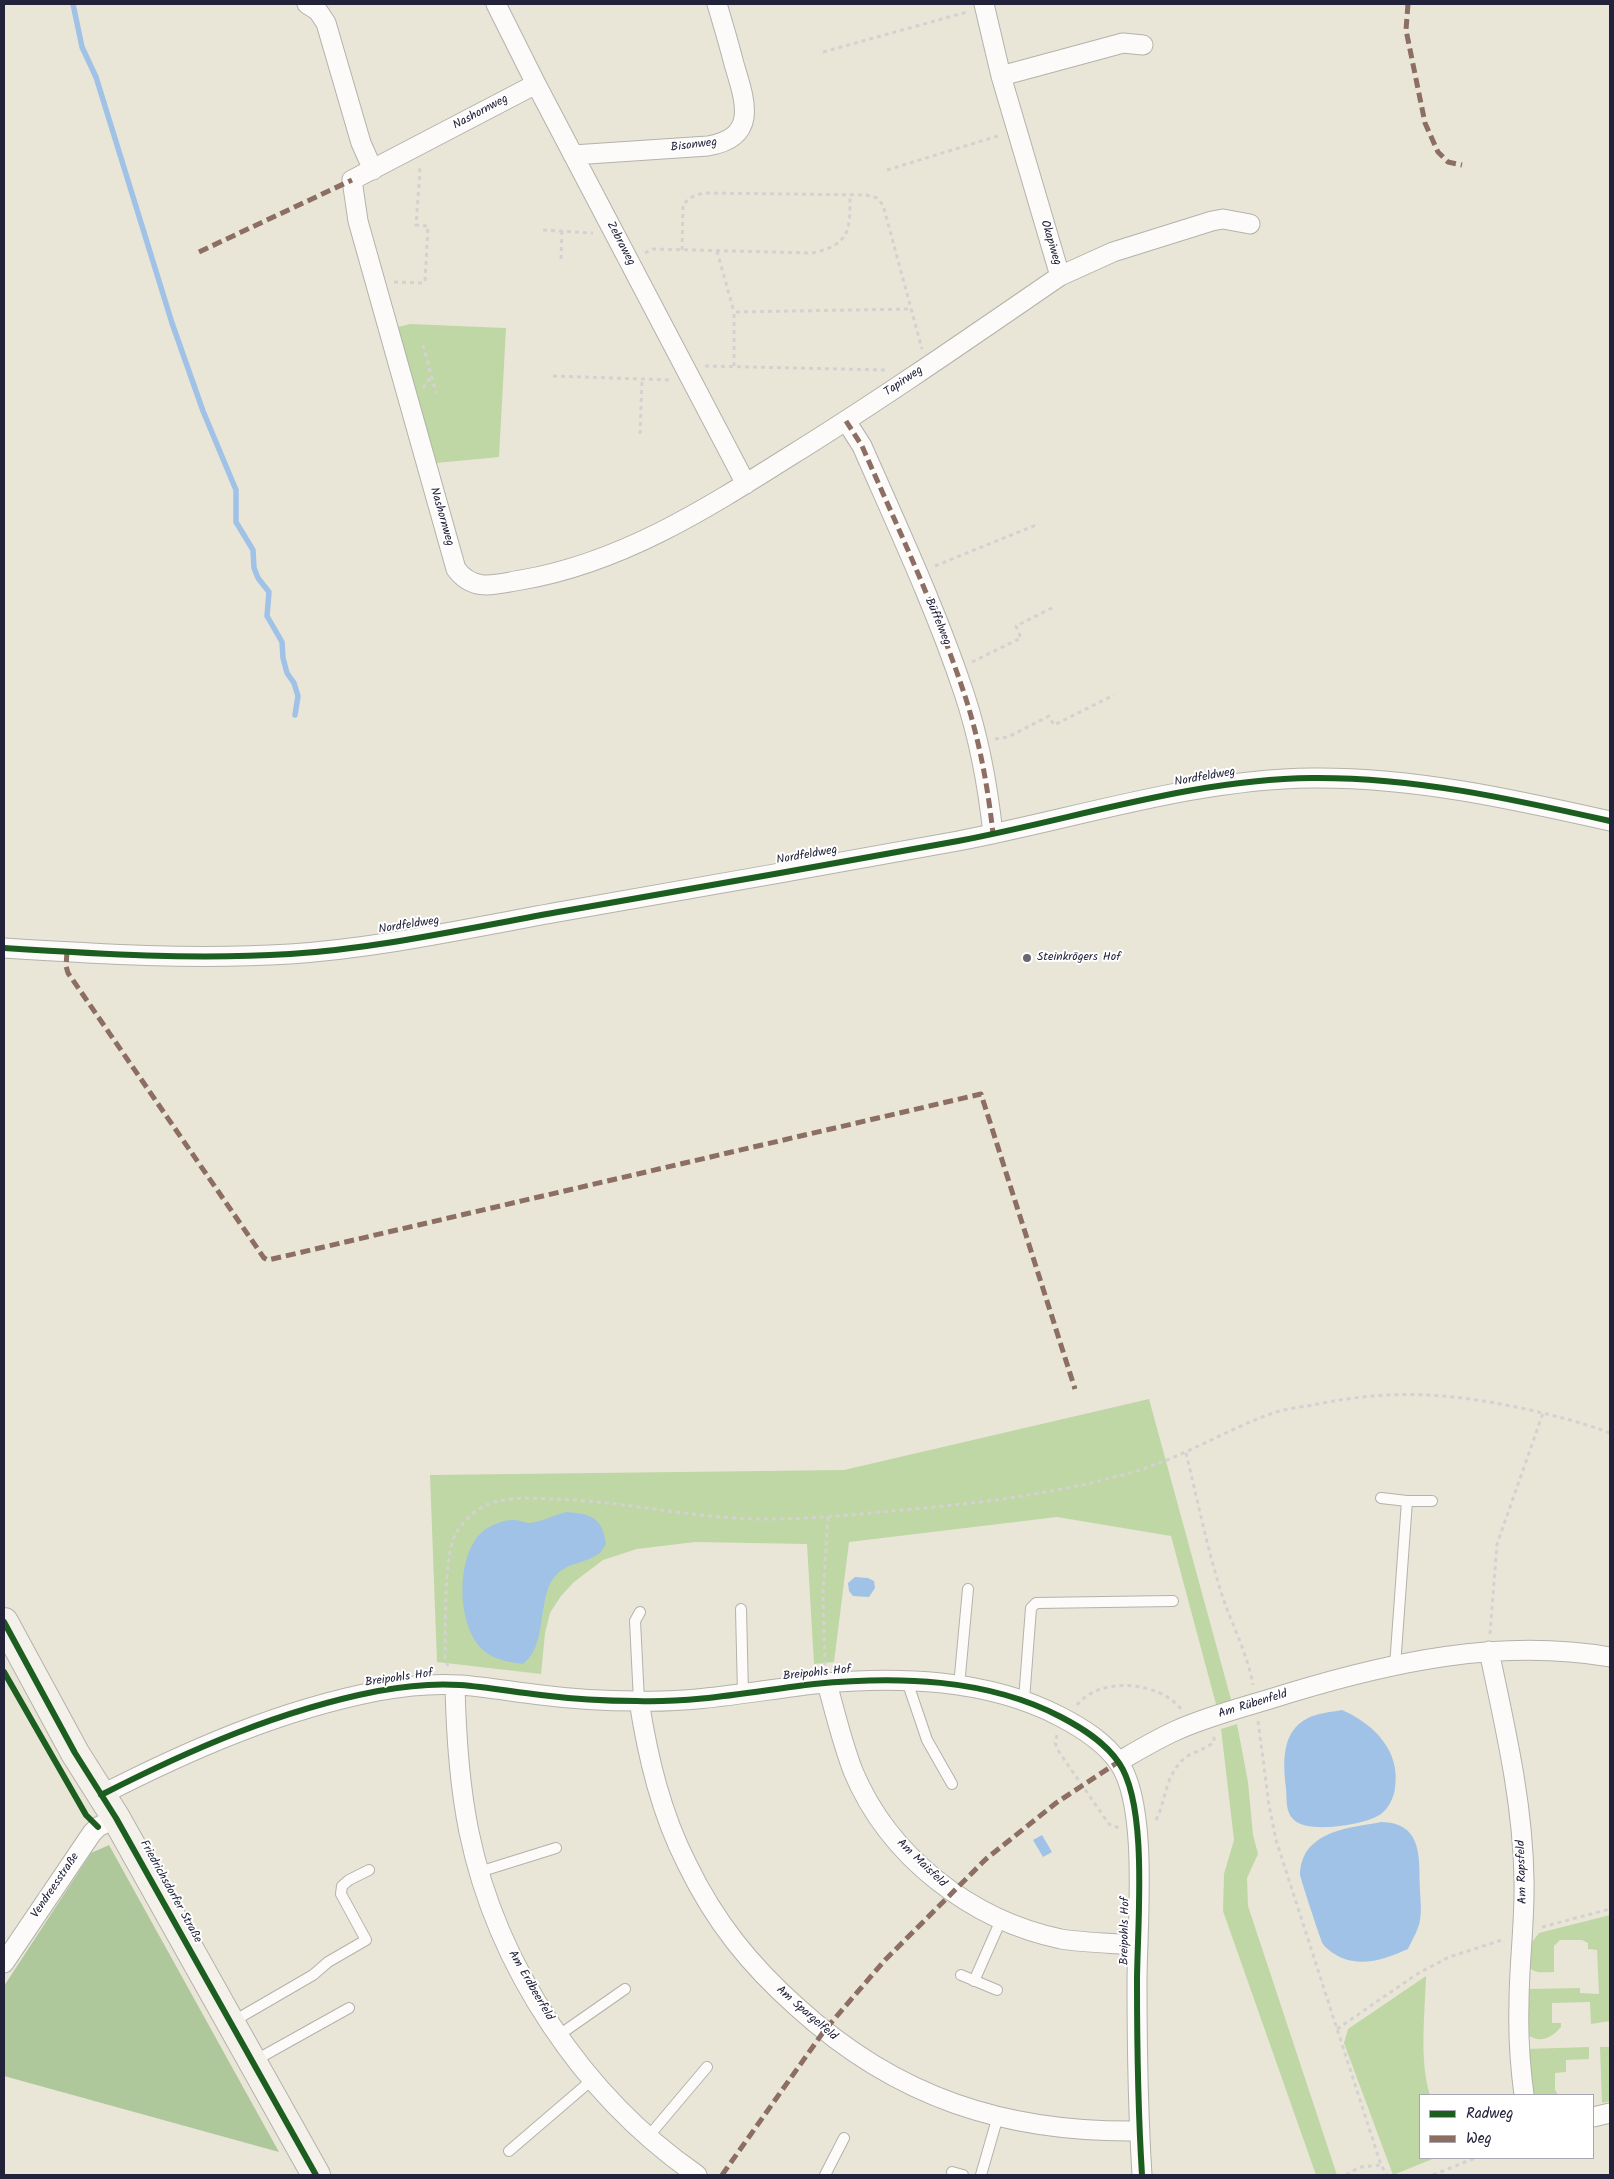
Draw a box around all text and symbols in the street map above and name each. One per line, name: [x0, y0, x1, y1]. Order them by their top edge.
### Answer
street label: Nashornweg: [451, 92, 511, 134]
street label: Bisonweg: [670, 136, 718, 156]
street label: Zebraweg: [602, 219, 638, 269]
street label: Okapiweg: [1036, 219, 1064, 267]
street label: Tapirweg: [882, 364, 926, 400]
street label: Nashornweg: [426, 486, 456, 548]
street label: Büffelweg: [921, 596, 953, 648]
street label: Nordfeldweg: [1173, 766, 1237, 790]
street label: Nordfeldweg: [775, 844, 839, 868]
street label: Nordfeldweg: [377, 914, 441, 938]
place label: Steinkrögers Hof: [1037, 951, 1121, 965]
marker: Steinkrögers Hof: [1021, 952, 1033, 964]
street label: Breipohls Hof: [782, 1663, 852, 1685]
street label: Breipohls Hof: [364, 1667, 434, 1691]
street label: Am Rübenfeld: [1217, 1688, 1289, 1722]
street label: Am Maisfeld: [893, 1837, 949, 1891]
street label: Friedrichsdorfer Straße: [136, 1838, 204, 1946]
street label: Am Rapsfeld: [1515, 1840, 1531, 1904]
street label: Vendreesstraße: [29, 1851, 83, 1921]
street label: Breipohls Hof: [1118, 1897, 1134, 1965]
street label: Am Erdbeerfeld: [504, 1948, 556, 2024]
street label: Am Spargelfeld: [773, 1984, 839, 2044]
legend: [1419, 2094, 1594, 2159]
text: Radweg: [1466, 2102, 1513, 2126]
text: Weg: [1466, 2127, 1492, 2151]

